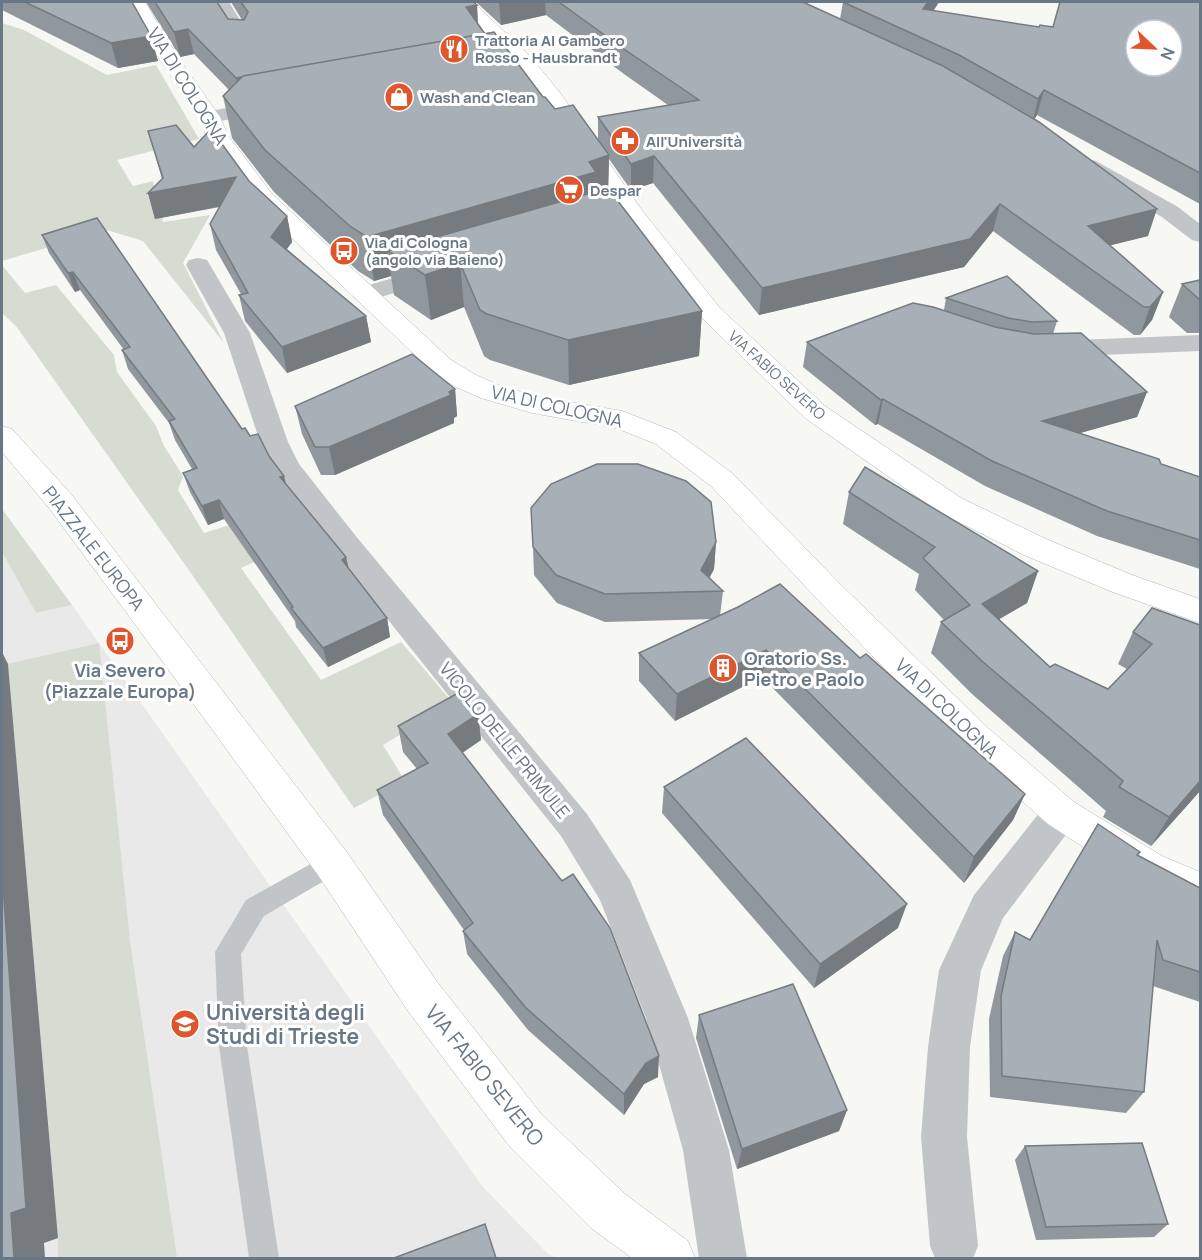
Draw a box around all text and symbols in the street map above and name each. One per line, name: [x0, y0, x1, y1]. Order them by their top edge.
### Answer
north arrow: [1124, 18, 1184, 78]
street label: VIA DI COLOGNA: [142, 23, 234, 150]
place label: Trattoria Al Gambero Rosso - Hausbrandt: [475, 30, 625, 68]
restaurant icon: Trattoria Al Gambero Rosso - Hausbrandt: [438, 33, 470, 65]
text: N: [1155, 44, 1180, 63]
shop icon: Wash and Clean: [383, 81, 415, 113]
place label: Wash and Clean: [420, 87, 535, 108]
pharmacy icon: All'Università: [609, 125, 641, 157]
place label: All'Università: [646, 131, 742, 152]
supermarket icon: Despar: [553, 174, 585, 206]
place label: Despar: [590, 180, 642, 201]
place label: Via di Cologna (angolo via Baieno): [365, 232, 505, 270]
bus stop icon: Via di Cologna (angolo via Baieno): [328, 235, 360, 267]
street label: VIA FABIO SEVERO: [724, 326, 830, 424]
street label: VIA DI COLOGNA: [489, 379, 626, 433]
street label: PIAZZALE EUROPA: [38, 481, 151, 616]
bus stop icon: Via Severo (Piazzale Europa): [104, 625, 136, 657]
place label: Oratorio Ss. Pietro e Paolo: [744, 646, 864, 691]
building icon: Oratorio Ss. Pietro e Paolo: [707, 652, 739, 684]
street label: VIA DI COLOGNA: [890, 653, 1004, 764]
street label: VICOLO DELLE PRIMULE: [434, 657, 576, 823]
place label: Via Severo (Piazzale Europa): [44, 658, 196, 703]
place label: Università degli Studi di Trieste: [206, 998, 365, 1050]
street label: VIA FABIO SEVERO: [419, 999, 551, 1151]
school or university icon: Università degli Studi di Trieste: [169, 1008, 201, 1040]

